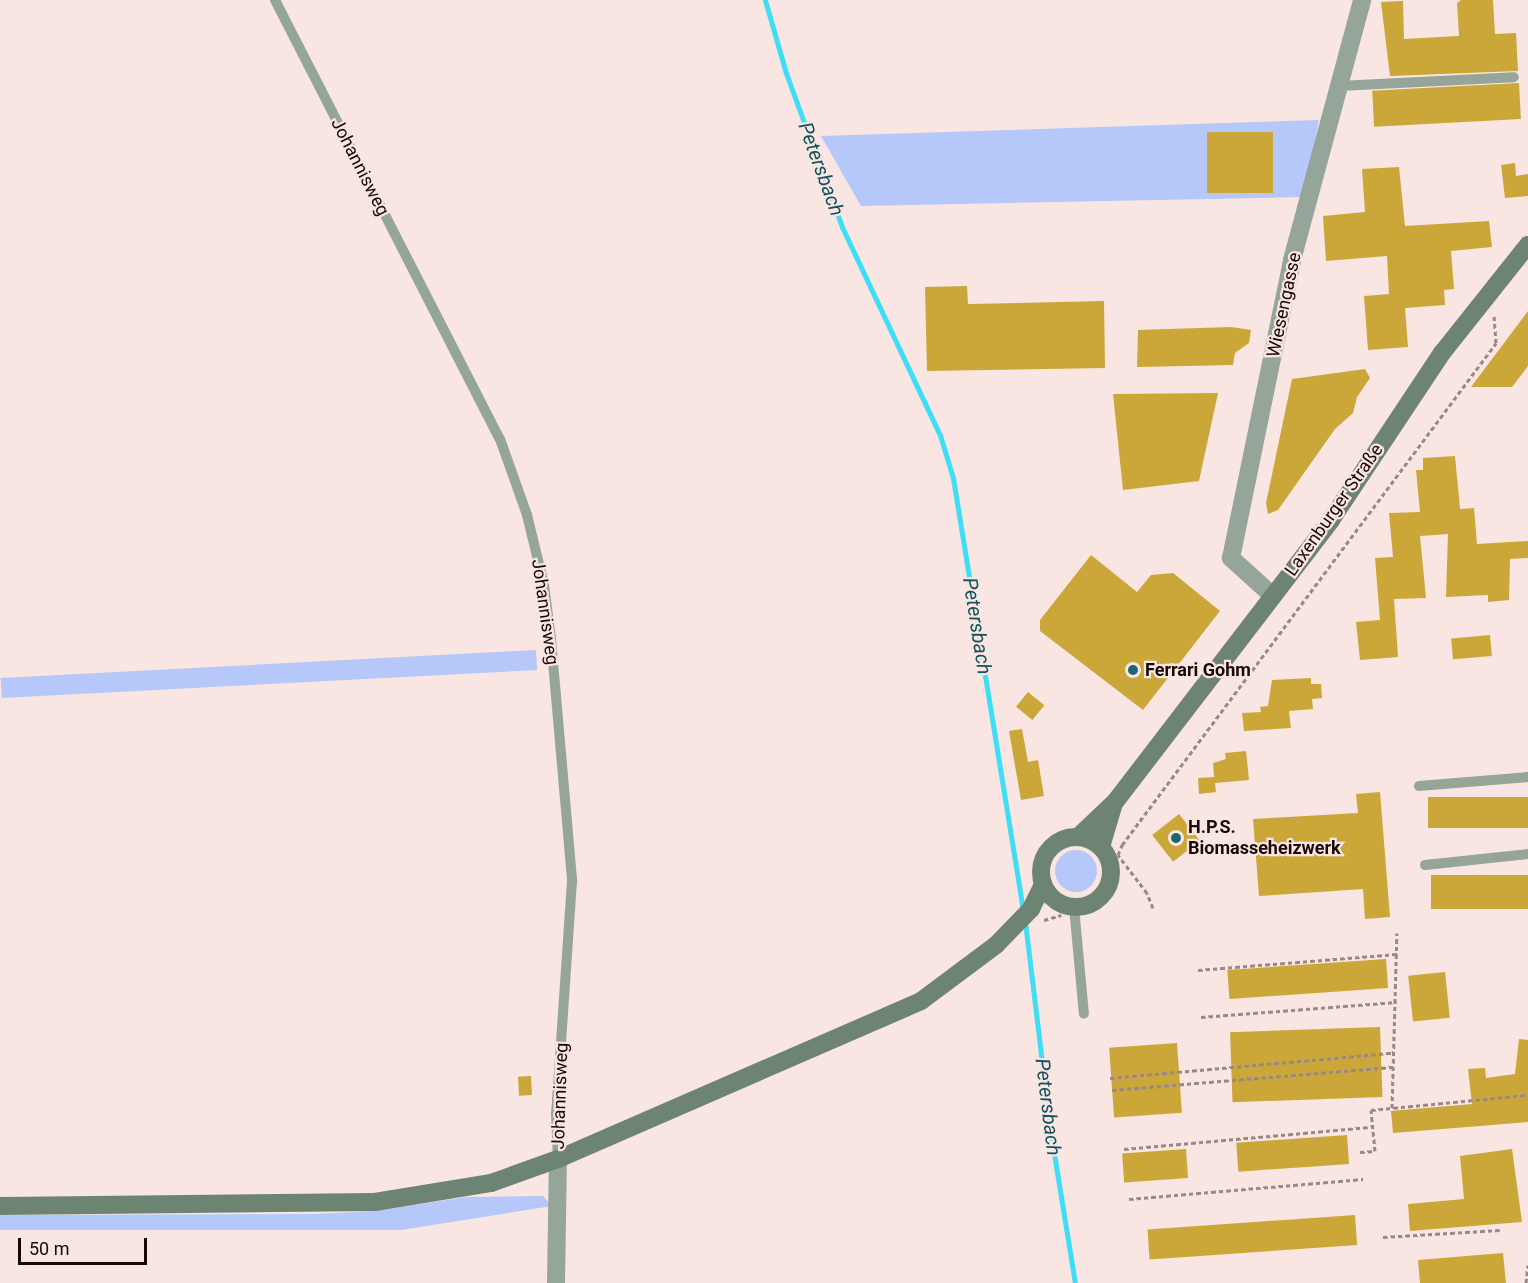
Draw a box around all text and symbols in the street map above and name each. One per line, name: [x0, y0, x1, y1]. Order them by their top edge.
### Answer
street label: Johannisweg: [326, 115, 394, 219]
water label: Petersbach: [793, 119, 849, 219]
street label: Wiesengasse: [1262, 251, 1306, 359]
street label: Laxenburger Straße: [1280, 440, 1388, 580]
street label: Johannisweg: [527, 558, 563, 666]
water label: Petersbach: [957, 576, 997, 676]
place label: Ferrari Gohm: [1145, 659, 1251, 681]
marker: Ferrari Gohm: [1126, 663, 1140, 677]
place label: H.P.S. Biomasseheizwerk: [1188, 817, 1341, 860]
marker: H.P.S. Biomasseheizwerk: [1169, 831, 1183, 845]
street label: Johannisweg: [547, 1042, 573, 1150]
water label: Petersbach: [1030, 1057, 1066, 1157]
scale bar: [21, 1226, 150, 1264]
text: 50 m: [29, 1238, 69, 1259]

